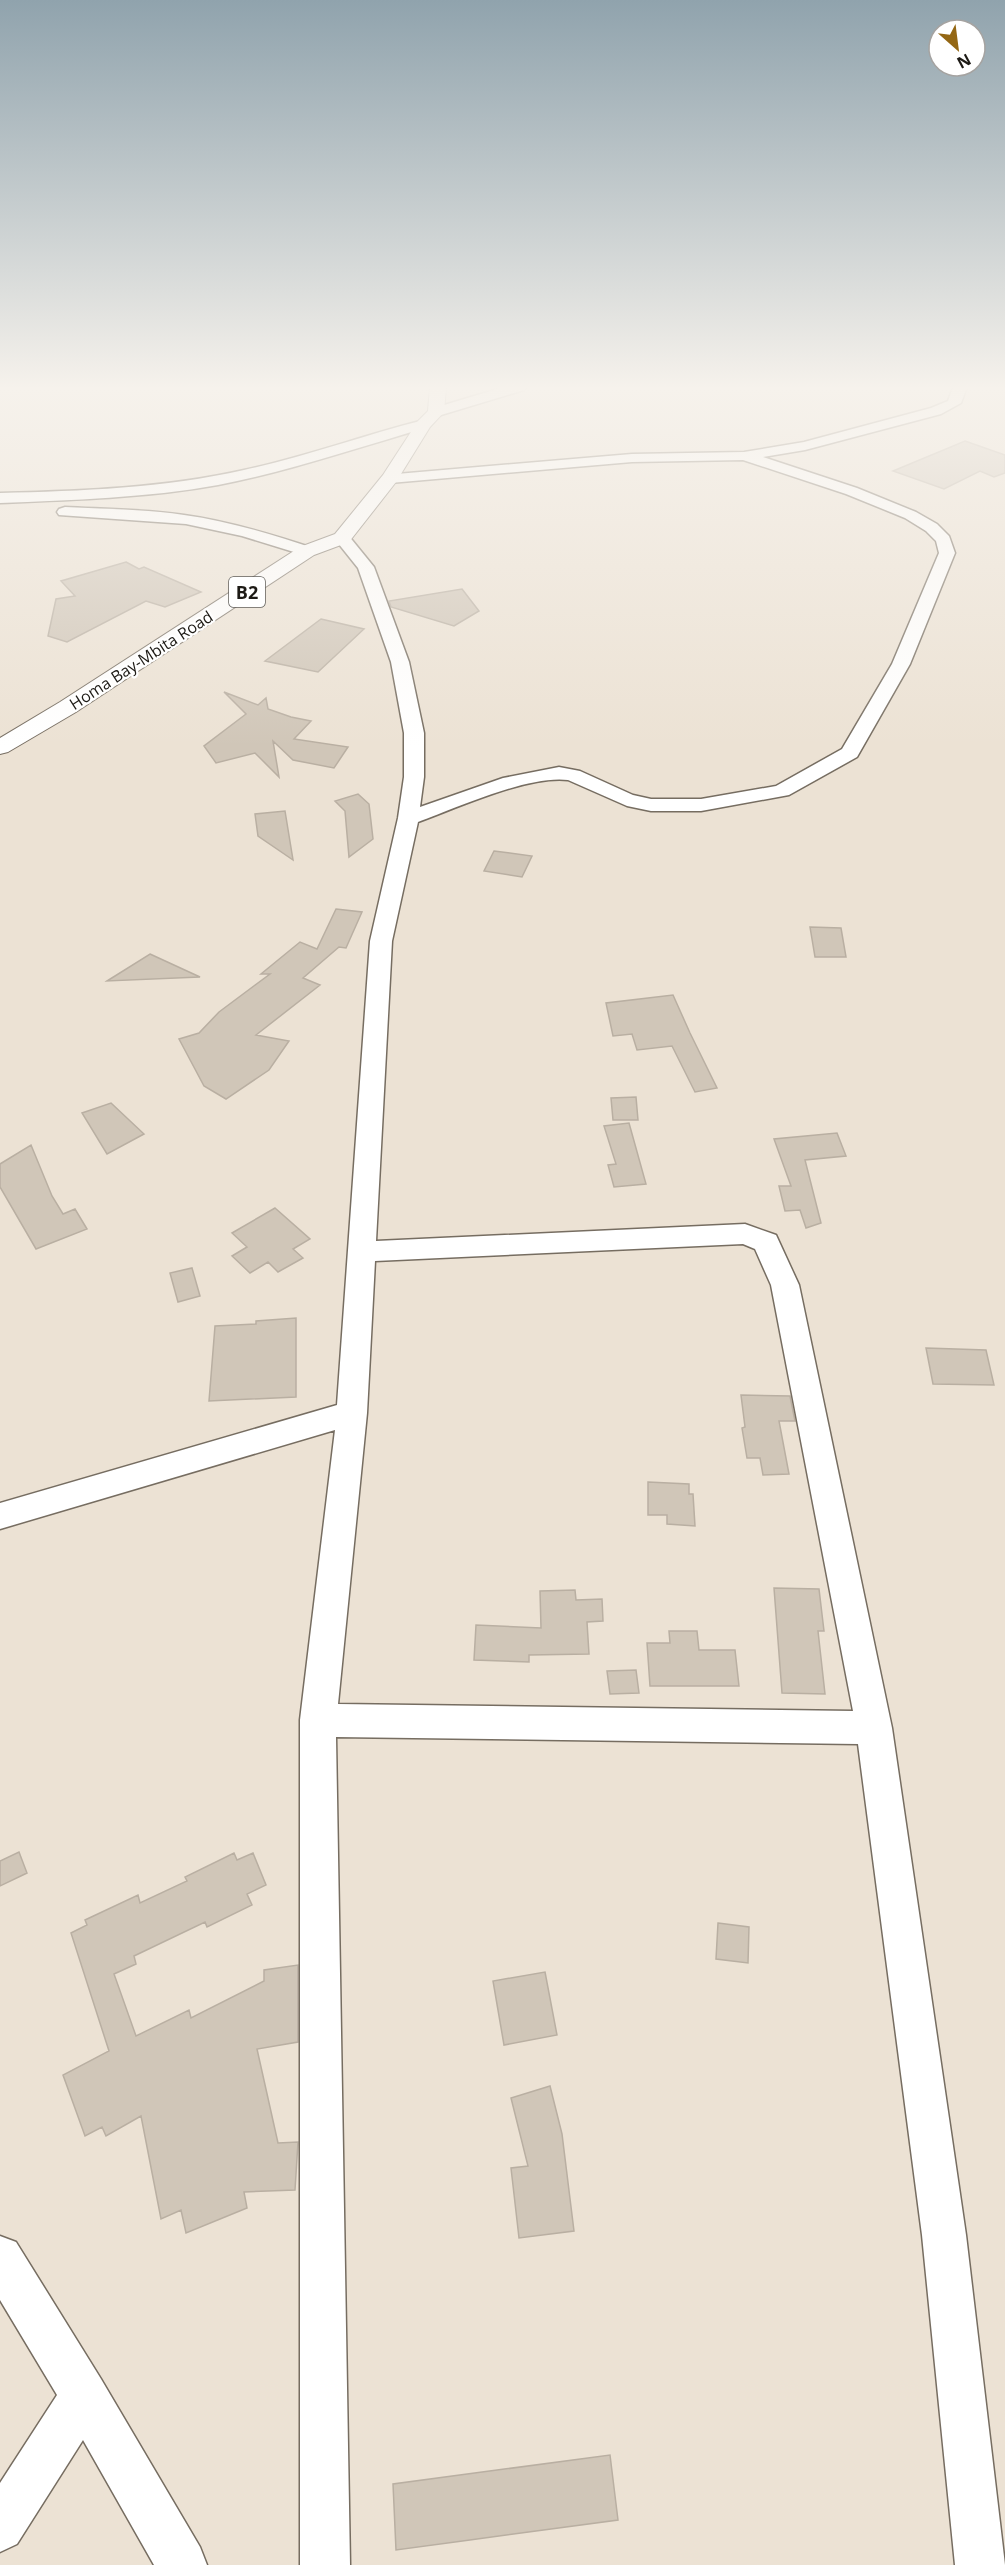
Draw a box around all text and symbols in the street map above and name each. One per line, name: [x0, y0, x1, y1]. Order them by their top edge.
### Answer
north arrow: [927, 18, 987, 78]
text: N: [953, 48, 975, 74]
road number: B2: [229, 577, 265, 607]
street label: Homa Bay-Mbita Road: [65, 605, 217, 715]

